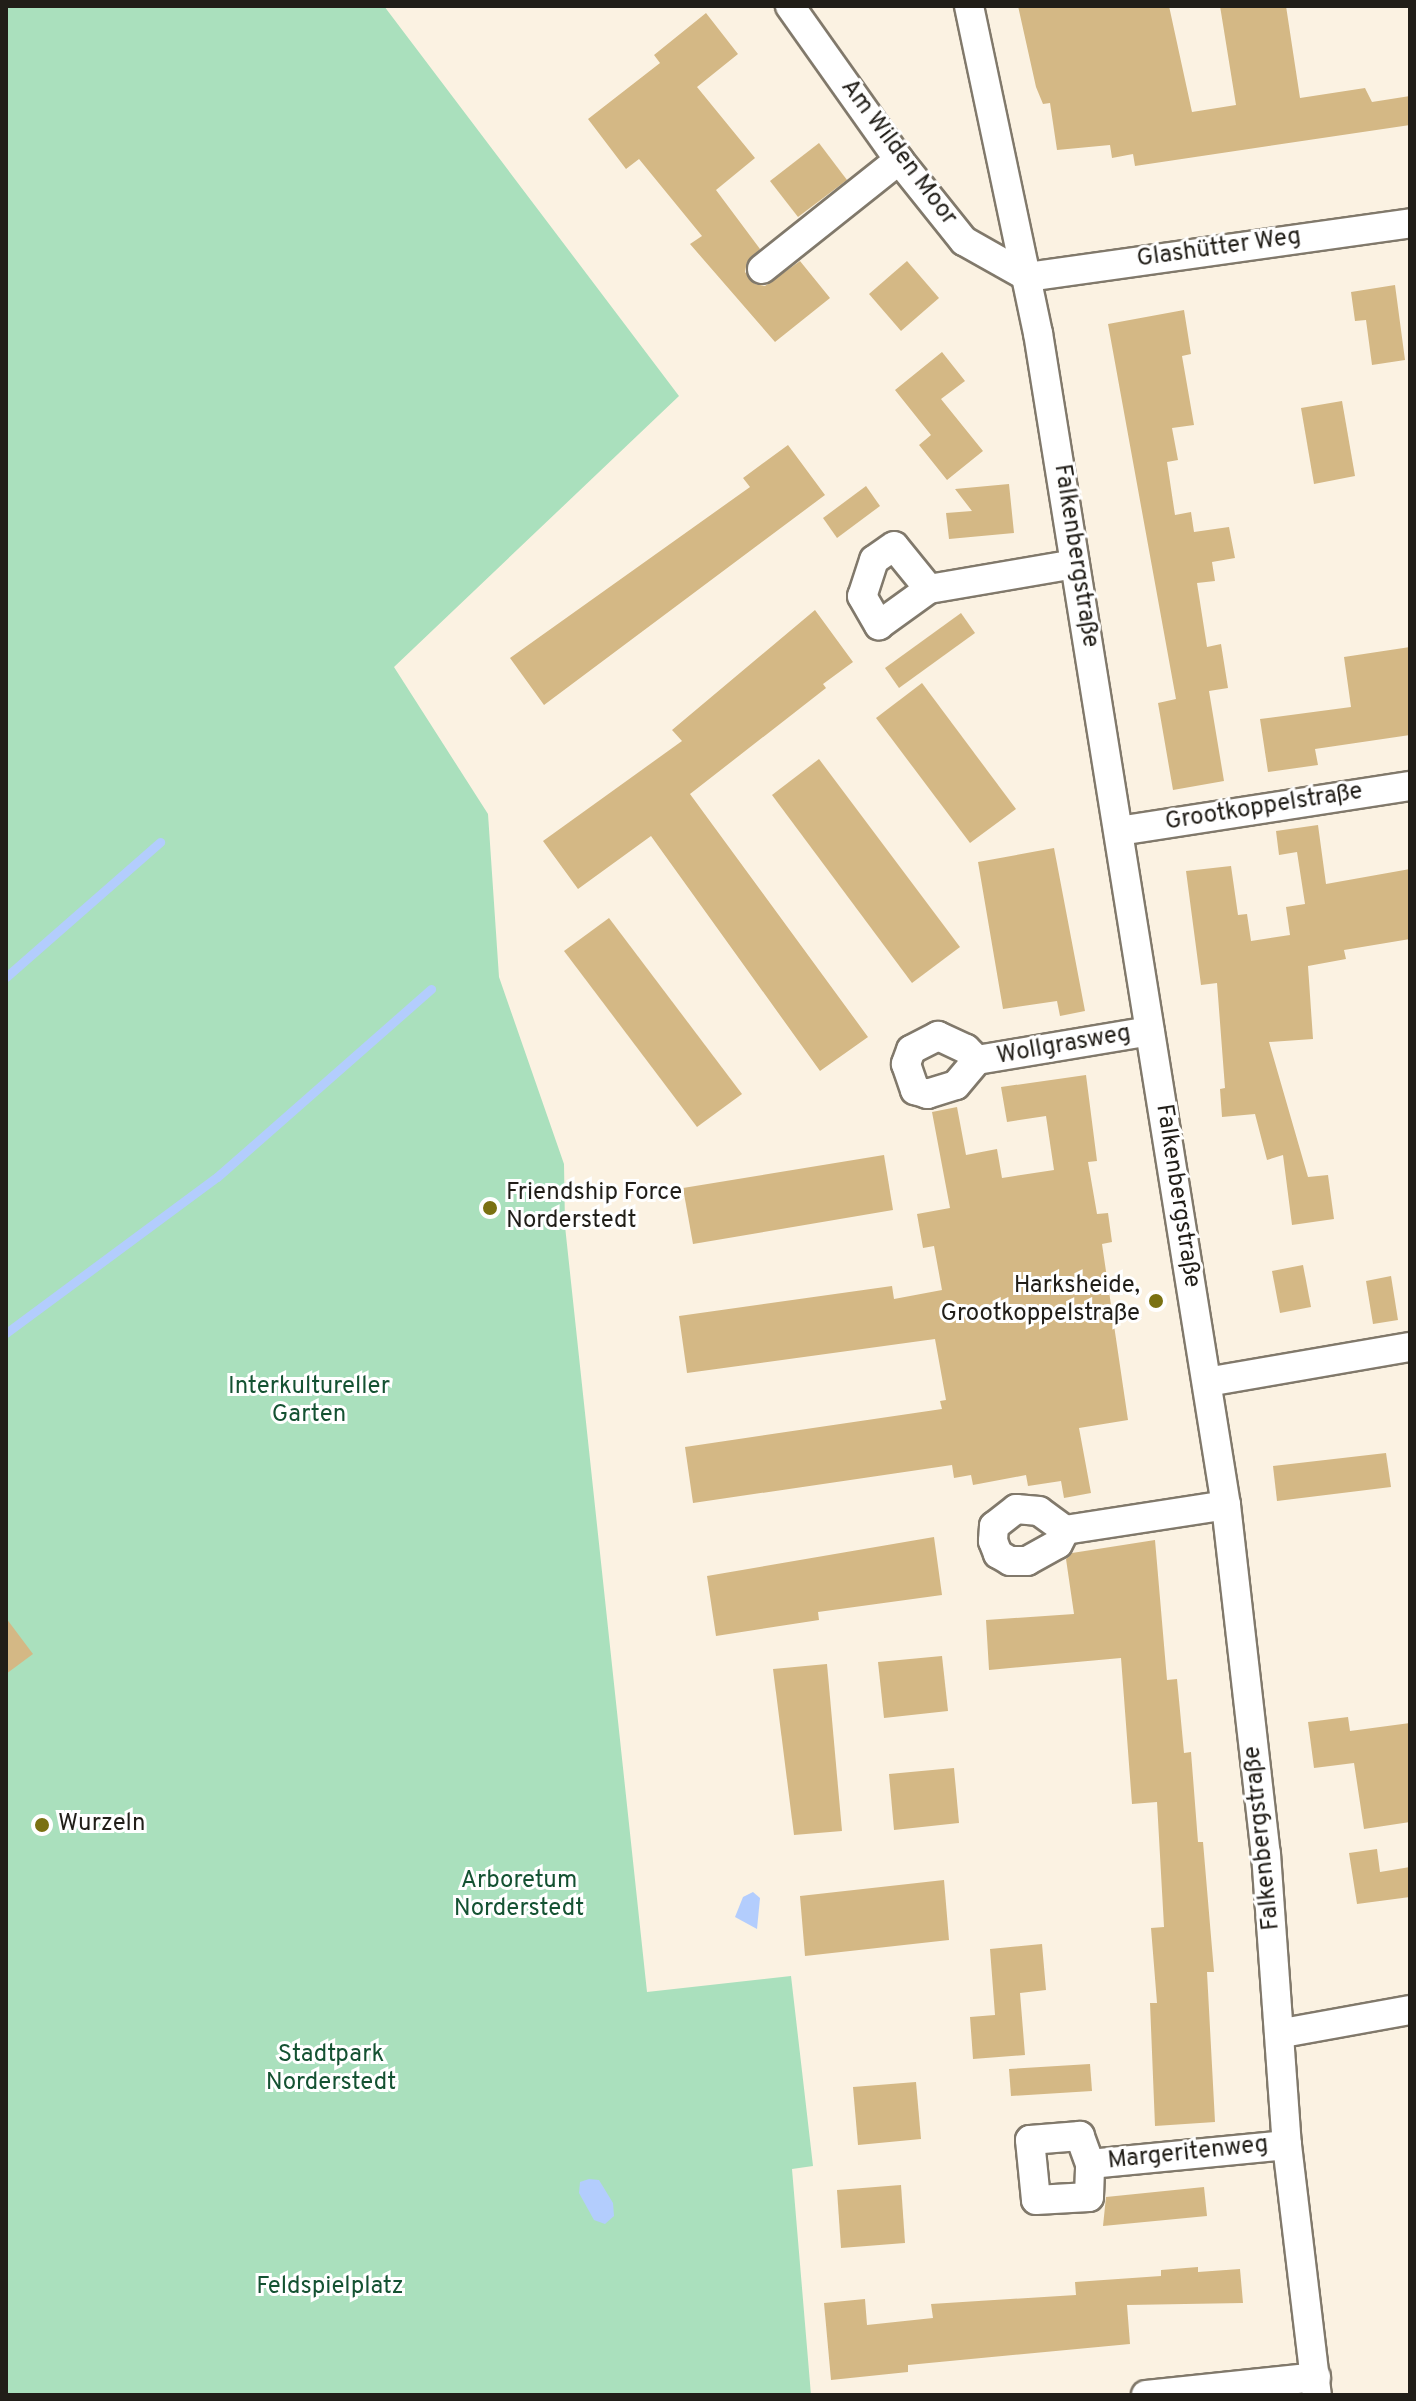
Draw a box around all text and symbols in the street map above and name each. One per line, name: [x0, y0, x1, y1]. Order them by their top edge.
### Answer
street label: Am Wilden Moor: [833, 74, 963, 232]
street label: Glashütter Weg: [1135, 223, 1303, 275]
street label: Falkenbergstraße: [1046, 462, 1104, 650]
street label: Grootkoppelstraße: [1163, 778, 1365, 838]
street label: Wollgrasweg: [995, 1020, 1133, 1072]
street label: Falkenbergstraße: [1148, 1102, 1206, 1290]
place label: Friendship Force Norderstedt: [506, 1180, 682, 1236]
marker: Friendship Force Norderstedt: [481, 1199, 499, 1217]
place label: Harksheide, Grootkoppelstraße: [941, 1273, 1140, 1329]
marker: Harksheide, Grootkoppelstraße: [1147, 1292, 1165, 1310]
park label: Interkultureller Garten: [228, 1374, 390, 1430]
street label: Falkenbergstraße: [1239, 1744, 1287, 1932]
place label: Wurzeln: [58, 1811, 145, 1839]
marker: Wurzeln: [33, 1816, 51, 1834]
park label: Arboretum Norderstedt: [454, 1868, 584, 1924]
park label: Stadtpark Norderstedt: [266, 2042, 396, 2098]
street label: Margeritenweg: [1106, 2131, 1270, 2177]
park label: Feldspielplatz: [256, 2274, 404, 2302]

